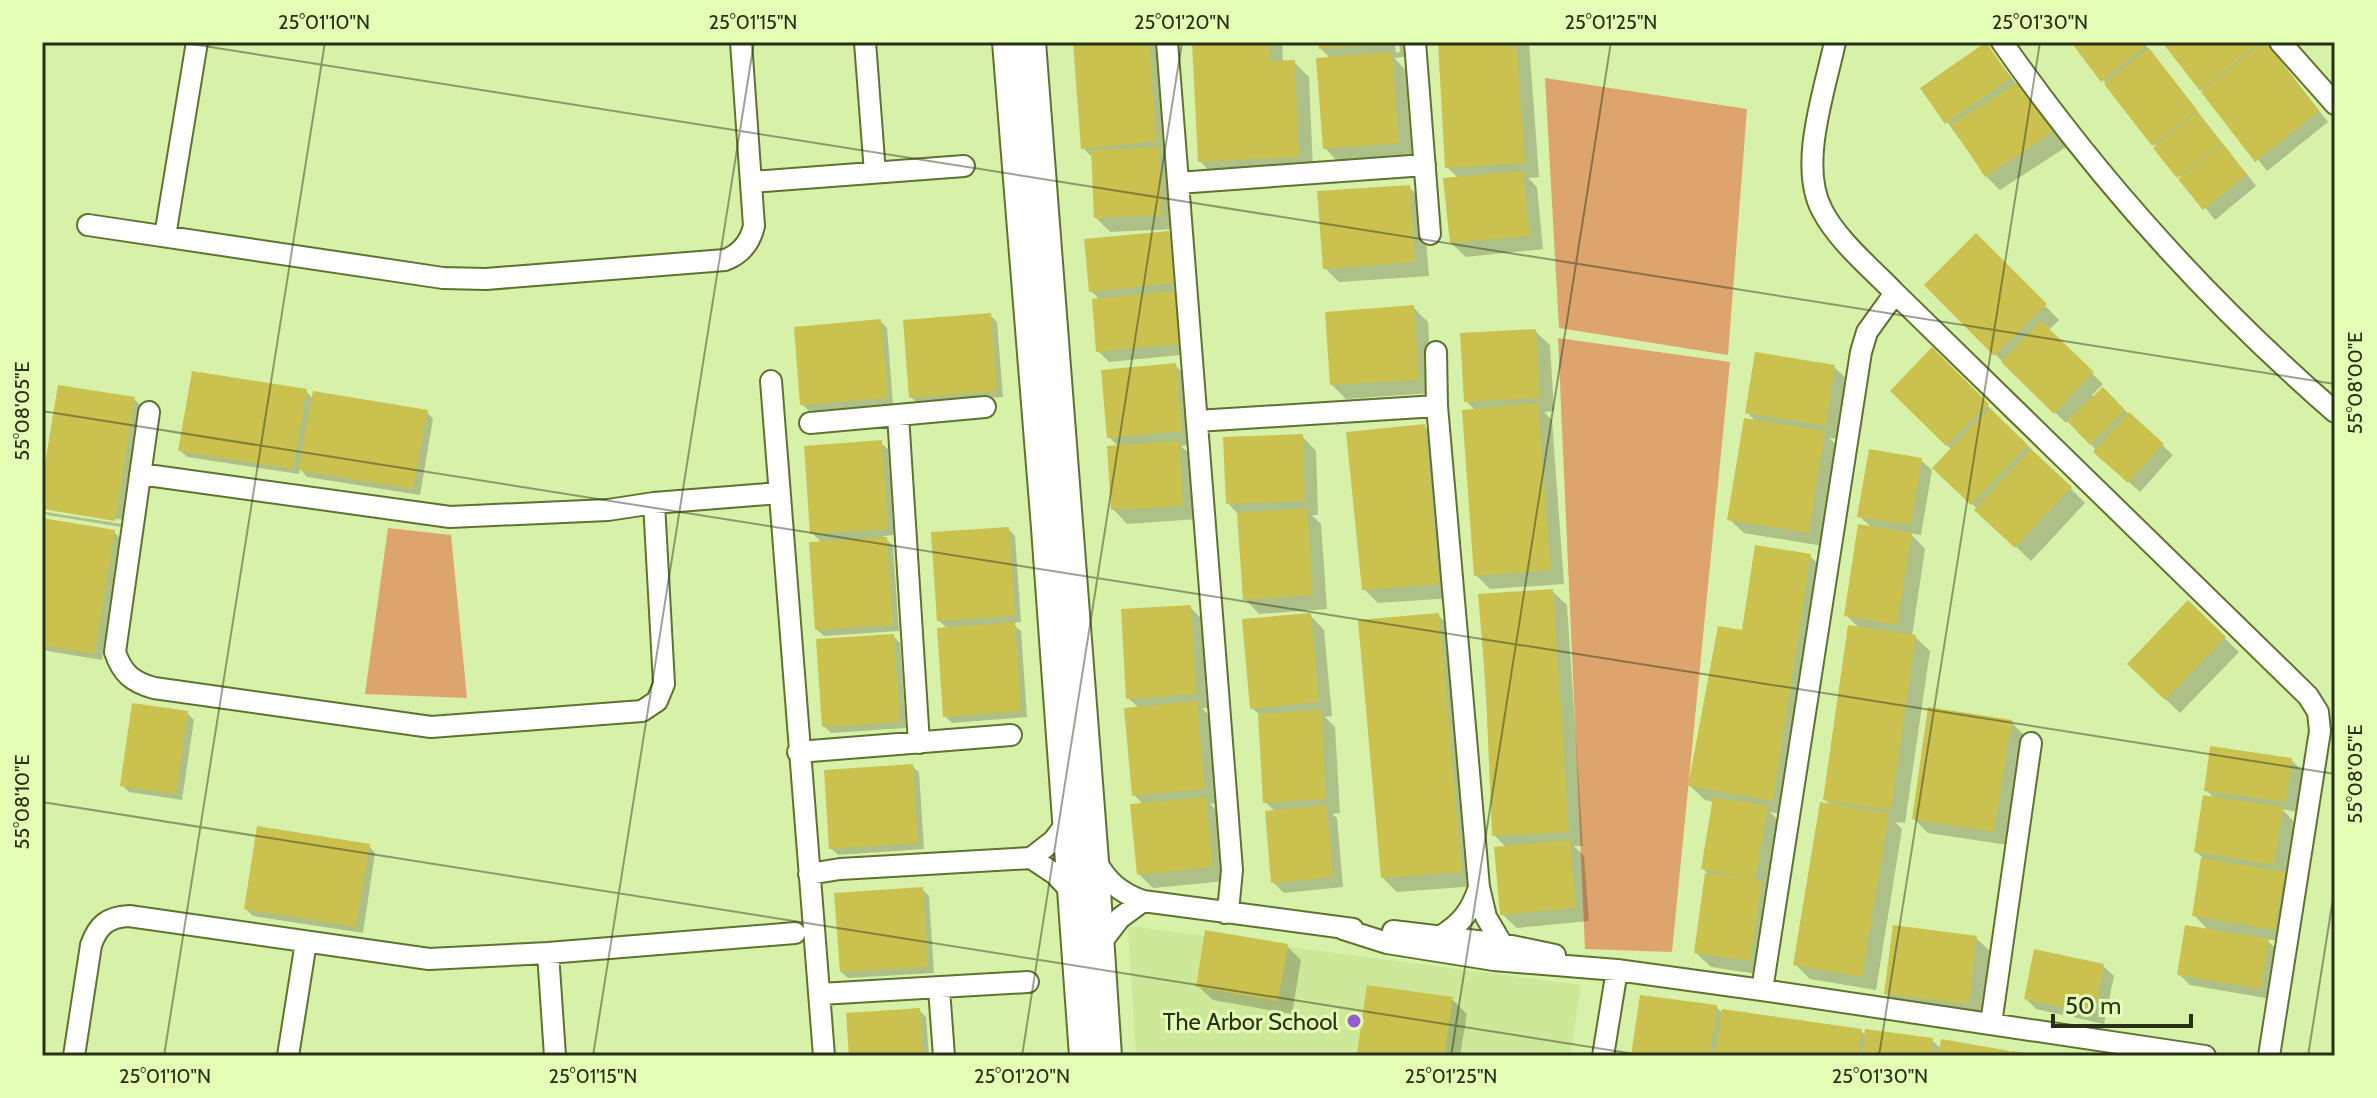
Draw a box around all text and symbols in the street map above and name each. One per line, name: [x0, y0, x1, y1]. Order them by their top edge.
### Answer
text: 25°01'10"N: [278, 10, 370, 34]
text: 25°01'15"N: [709, 10, 797, 34]
text: 25°01'20"N: [1134, 10, 1230, 34]
text: 25°01'25"N: [1565, 10, 1657, 34]
text: 25°01'30"N: [1992, 10, 2088, 34]
text: 55°08'00"E: [2343, 332, 2367, 434]
text: 55°08'05"E: [10, 361, 34, 461]
text: 55°08'05"E: [2343, 724, 2367, 824]
text: 55°08'10"E: [10, 755, 34, 849]
scale bar: [2053, 978, 2191, 1028]
text: 50 m: [2065, 991, 2121, 1020]
place label: The Arbor School: [1163, 1007, 1338, 1036]
marker: The Arbor School: [1345, 1012, 1363, 1030]
text: 25°01'10"N: [119, 1064, 211, 1088]
text: 25°01'15"N: [549, 1064, 637, 1088]
text: 25°01'20"N: [974, 1064, 1070, 1088]
text: 25°01'25"N: [1405, 1064, 1497, 1088]
text: 25°01'30"N: [1832, 1064, 1928, 1088]

